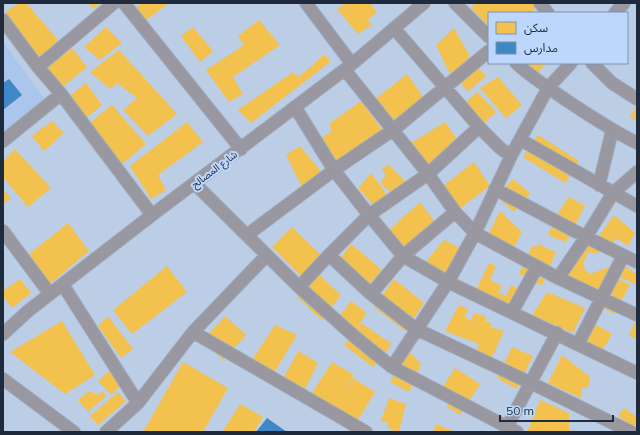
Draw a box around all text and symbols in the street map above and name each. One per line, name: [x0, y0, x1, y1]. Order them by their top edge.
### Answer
legend: [488, 12, 628, 64]
text: سكن: [524, 20, 548, 35]
text: مدارس: [524, 40, 558, 55]
street label: شارع المصالح: [189, 148, 241, 192]
scale bar: [500, 397, 613, 423]
text: 50 m: [506, 403, 534, 418]

